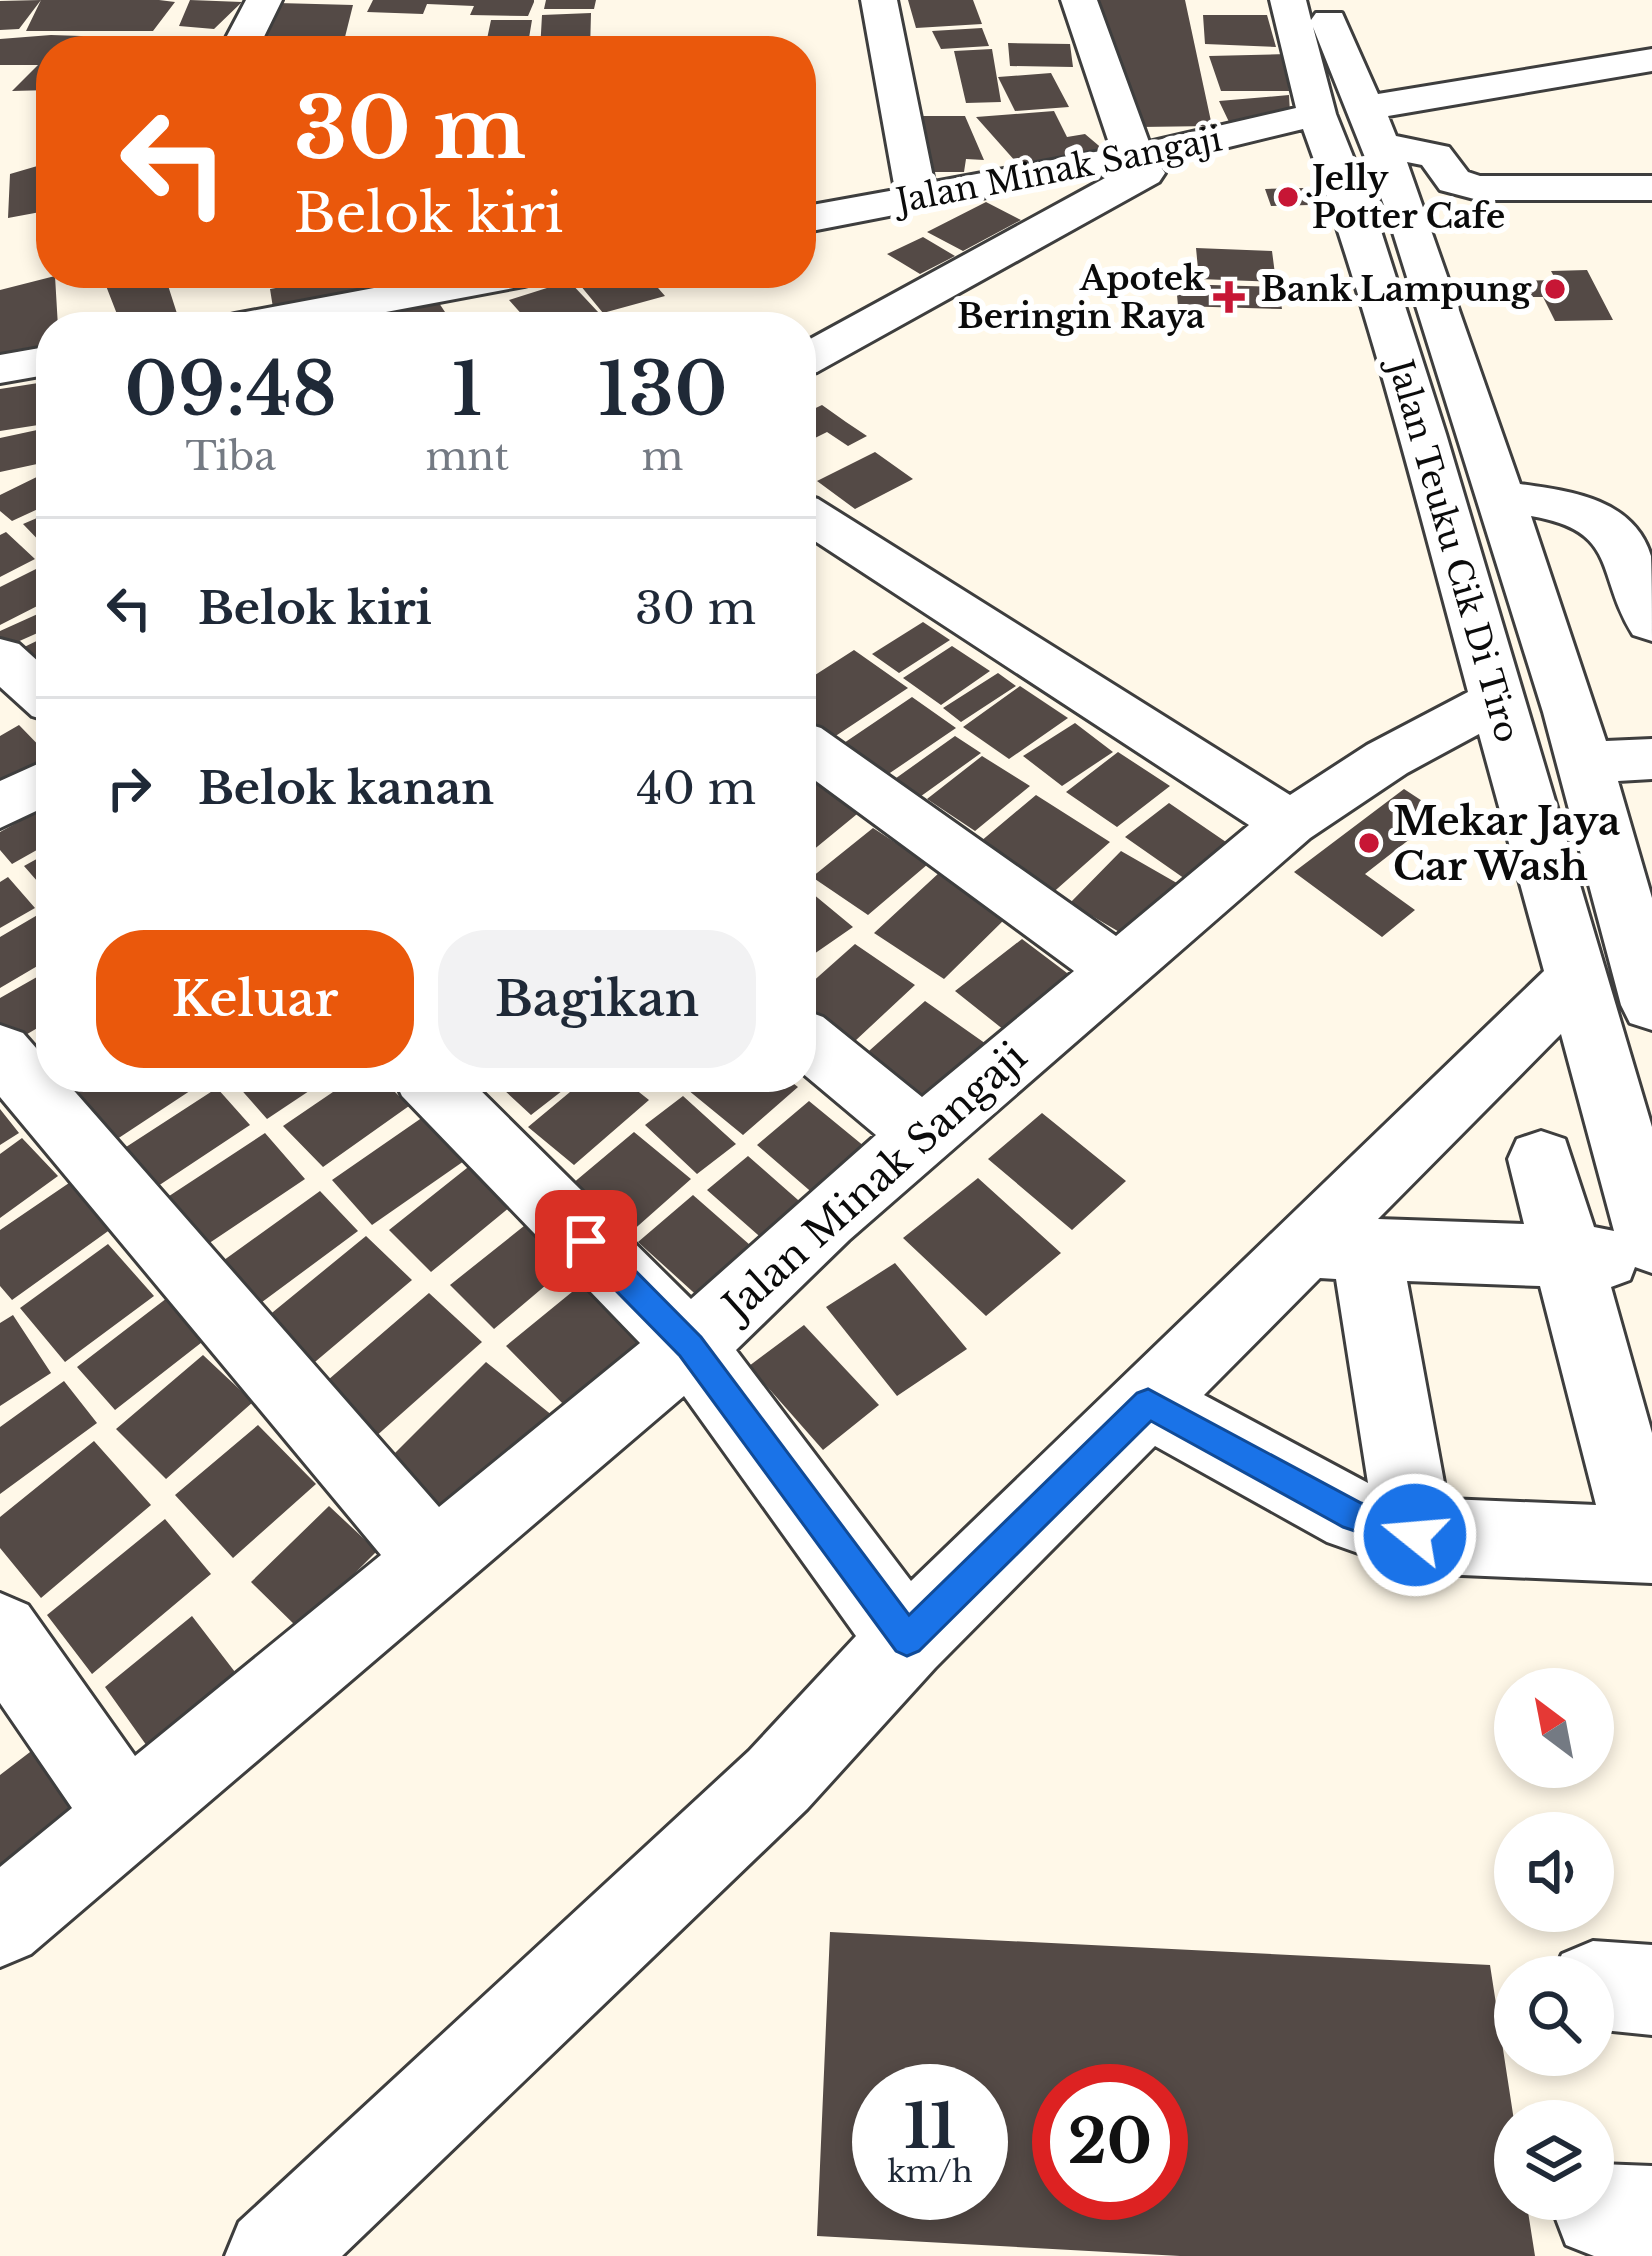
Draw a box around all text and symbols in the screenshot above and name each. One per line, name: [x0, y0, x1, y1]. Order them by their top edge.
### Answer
text: 30 m: [294, 77, 526, 181]
icon: left: [96, 84, 252, 240]
street label: Jalan Minak Sangaji: [889, 118, 1225, 222]
place label: Jelly Potter Cafe: [1306, 158, 1505, 237]
text: Belok kiri: [294, 180, 563, 247]
marker: Jelly Potter Cafe: [1275, 184, 1301, 210]
place label: Apotek Beringin Raya: [957, 258, 1206, 337]
place label: Bank Lampung: [1261, 269, 1532, 310]
marker: Bank Lampung: [1542, 276, 1568, 302]
marker: Apotek Beringin Raya: [1216, 284, 1242, 310]
text: 09:48: [124, 345, 337, 434]
text: 1: [451, 345, 483, 434]
text: 130: [597, 345, 728, 434]
street label: Jalan Teuku Cik Di Tiro: [1379, 351, 1528, 747]
text: Tiba: [185, 432, 276, 481]
text: mnt: [425, 432, 509, 481]
text: m: [641, 432, 683, 481]
icon: left: [96, 575, 162, 641]
text: Belok kiri: [198, 580, 432, 636]
text: 30 m: [635, 580, 756, 636]
icon: right: [96, 755, 162, 821]
text: Belok kanan: [198, 760, 494, 816]
text: 40 m: [636, 760, 756, 816]
place label: Mekar Jaya Car Wash: [1393, 797, 1620, 891]
marker: Mekar Jaya Car Wash: [1356, 830, 1382, 856]
button: Keluar: [96, 930, 414, 1068]
button: Bagikan: [438, 930, 756, 1068]
street label: Jalan Minak Sangaji: [710, 1032, 1037, 1333]
pin: [535, 1190, 637, 1292]
icon: arrive: [553, 1208, 619, 1274]
position arrow: [1352, 1472, 1478, 1598]
north arrow: [1494, 1668, 1614, 1788]
map controls: [1494, 1668, 1614, 2220]
button: sound: [1494, 1812, 1614, 1932]
button: search: [1494, 1956, 1614, 2076]
speed limit sign: 20: [1032, 2064, 1188, 2220]
text: 11: [904, 2090, 956, 2164]
button: layers: [1494, 2100, 1614, 2220]
text: km/h: [887, 2153, 973, 2190]

